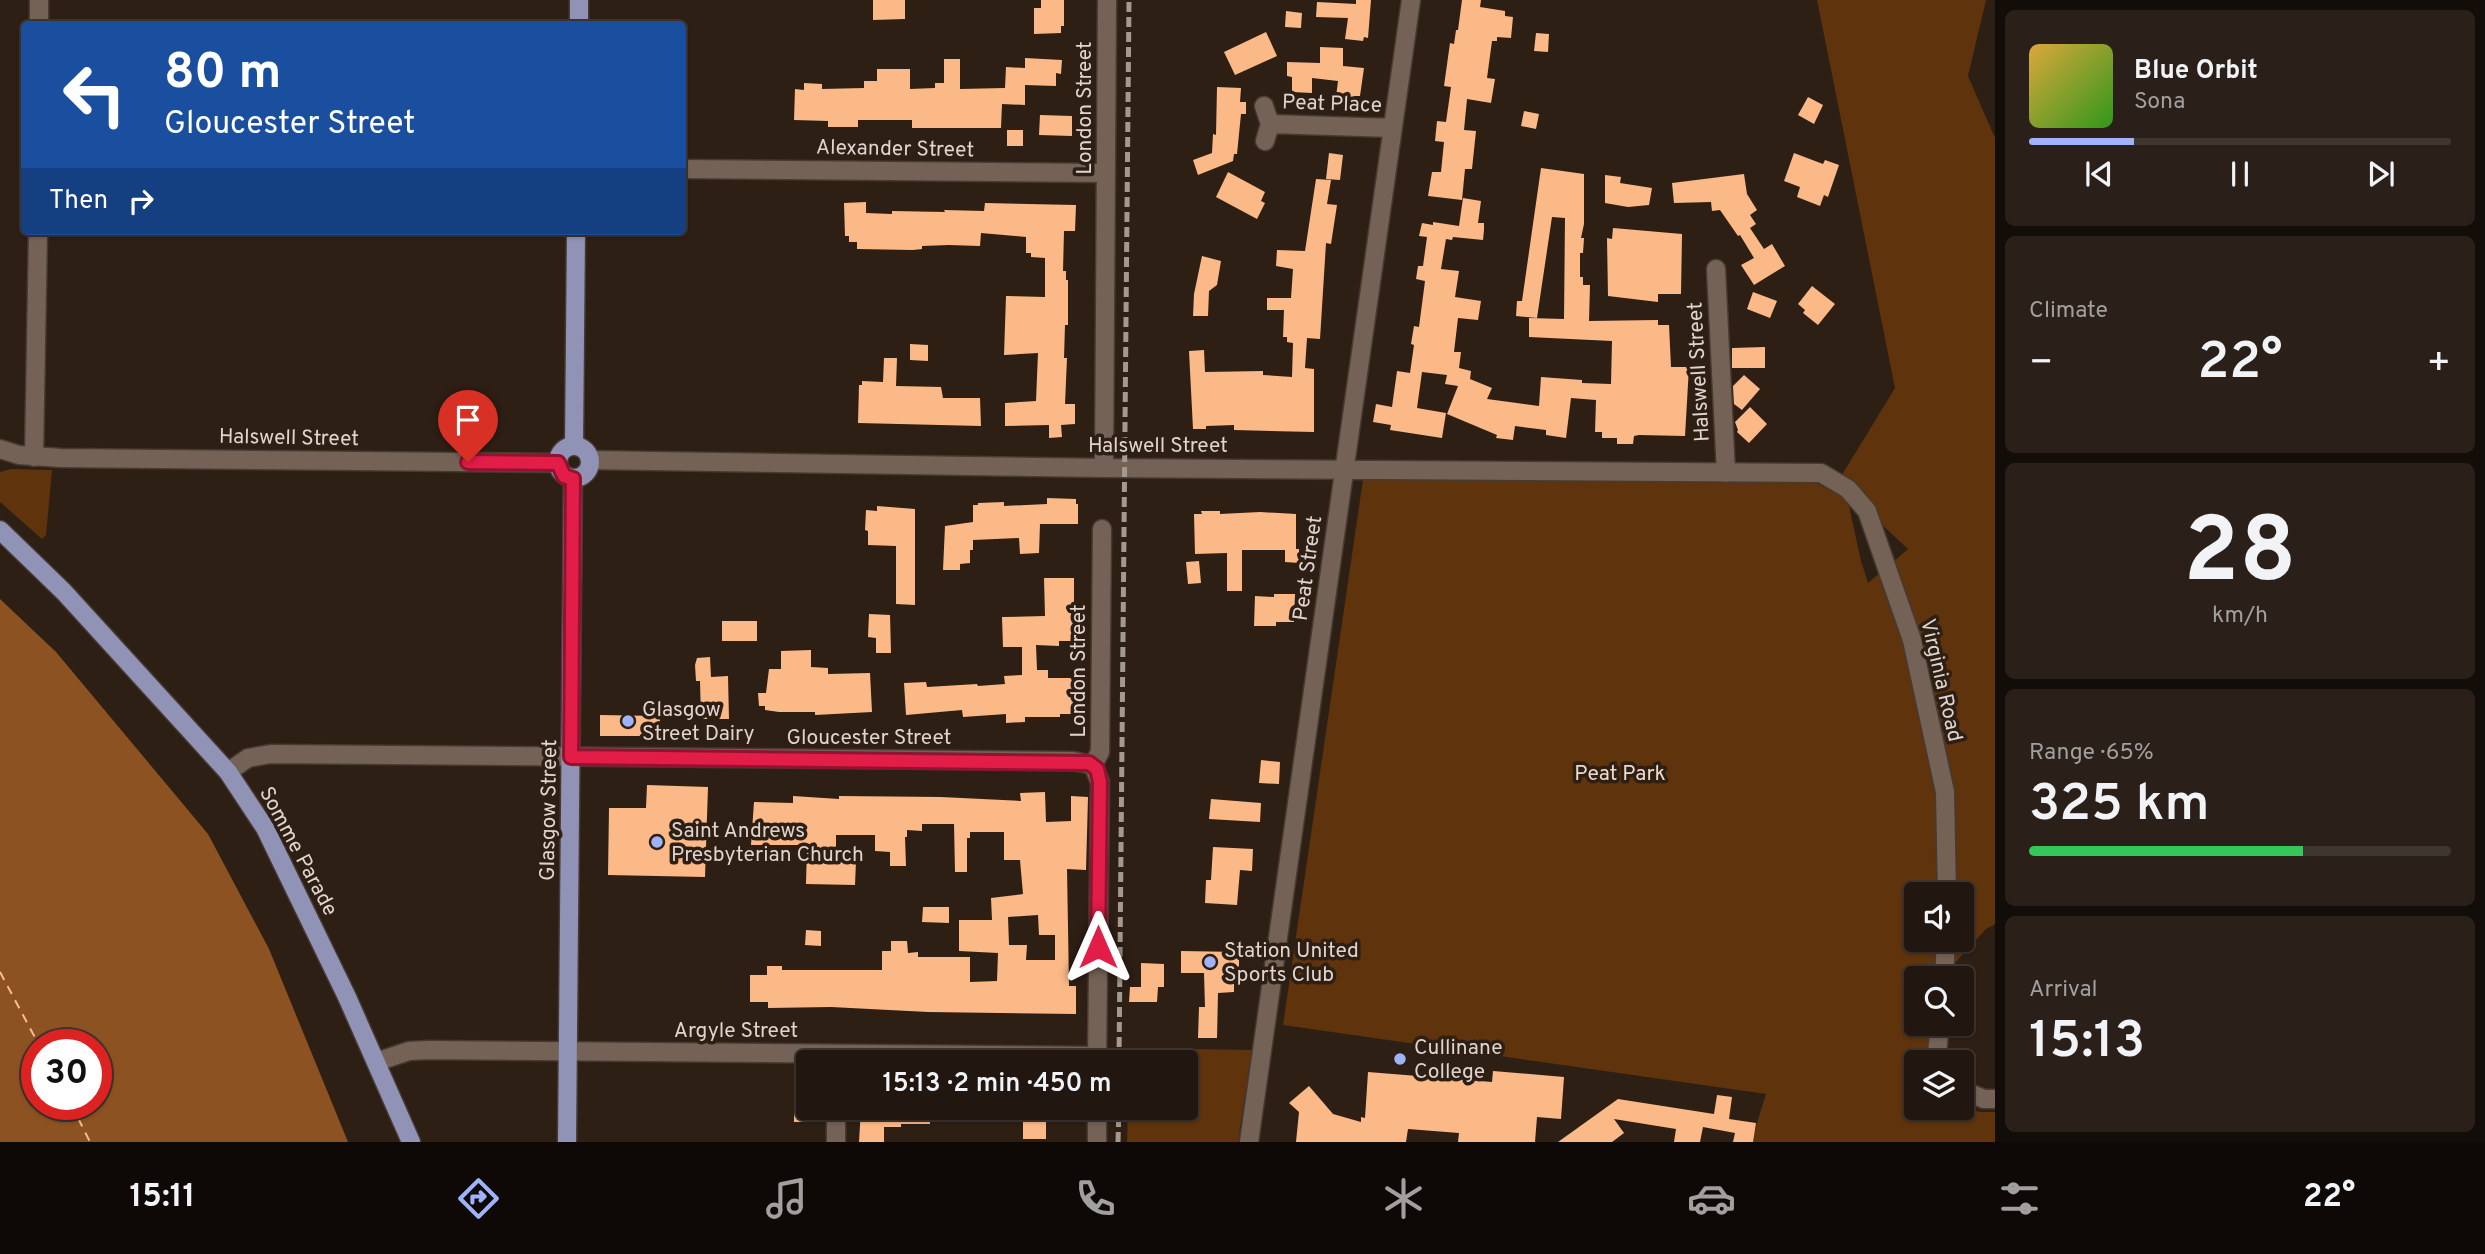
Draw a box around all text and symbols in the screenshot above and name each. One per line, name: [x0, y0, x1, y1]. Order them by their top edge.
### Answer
street label: London Street: [1072, 41, 1099, 175]
text: 80 m: [164, 44, 281, 106]
icon: left: [49, 49, 140, 140]
text: Blue Orbit: [2134, 55, 2258, 88]
text: Sona: [2134, 88, 2185, 117]
street label: Peat Place: [1281, 89, 1382, 120]
text: Gloucester Street: [164, 105, 415, 145]
street label: Alexander Street: [816, 135, 974, 164]
icon: previous: [2080, 155, 2118, 193]
icon: pause: [2221, 155, 2259, 193]
icon: next: [2362, 155, 2400, 193]
icon: right: [122, 182, 160, 220]
text: Then: [49, 185, 108, 218]
text: Climate: [2029, 297, 2108, 326]
street label: Halswell Street: [1682, 301, 1717, 443]
text: 22°: [2197, 331, 2283, 397]
text: −: [2029, 340, 2054, 389]
text: +: [2426, 340, 2451, 389]
pin: [438, 390, 498, 462]
icon: arrive: [449, 401, 487, 439]
street label: Halswell Street: [219, 424, 359, 453]
street label: Halswell Street: [1088, 433, 1228, 460]
text: 28: [2184, 499, 2296, 614]
street label: Peat Street: [1288, 514, 1329, 623]
text: km/h: [2212, 602, 2268, 631]
street label: London Street: [1066, 604, 1093, 738]
street label: Virginia Road: [1913, 616, 1968, 745]
place label: Glasgow Street Dairy: [642, 697, 755, 748]
marker: Glasgow Street Dairy: [620, 713, 636, 729]
street label: Gloucester Street: [787, 725, 951, 752]
street label: Glasgow Street: [535, 739, 564, 881]
text: Range · 65%: [2029, 739, 2154, 768]
park label: Peat Park: [1574, 761, 1666, 788]
text: 325 km: [2029, 773, 2209, 839]
street label: Somme Parade: [252, 782, 343, 921]
place label: Saint Andrews Presbyterian Church: [671, 818, 864, 869]
marker: Saint Andrews Presbyterian Church: [649, 834, 665, 850]
map controls: [1904, 882, 1974, 1120]
button: sound: [1904, 882, 1974, 952]
position arrow: [1061, 910, 1135, 984]
place label: Station United Sports Club: [1224, 938, 1359, 989]
marker: Station United Sports Club: [1202, 954, 1218, 970]
button: search: [1904, 966, 1974, 1036]
text: Arrival: [2029, 976, 2098, 1005]
text: 15:13: [2029, 1010, 2145, 1076]
street label: Argyle Street: [674, 1018, 798, 1045]
speed limit sign: 30: [21, 1029, 112, 1120]
place label: Cullinane College: [1414, 1035, 1502, 1086]
button: layers: [1904, 1050, 1974, 1120]
marker: Cullinane College: [1392, 1051, 1408, 1067]
text: 15:13 · 2 min · 450 m: [883, 1068, 1111, 1101]
icon: directions: [454, 1174, 503, 1223]
icon: music: [762, 1174, 811, 1223]
icon: phone: [1071, 1174, 1120, 1223]
icon: climate: [1379, 1174, 1428, 1223]
icon: car: [1687, 1174, 1736, 1223]
icon: filters: [1995, 1174, 2044, 1223]
text: 15:11: [130, 1178, 195, 1218]
text: 22°: [2303, 1178, 2355, 1218]

